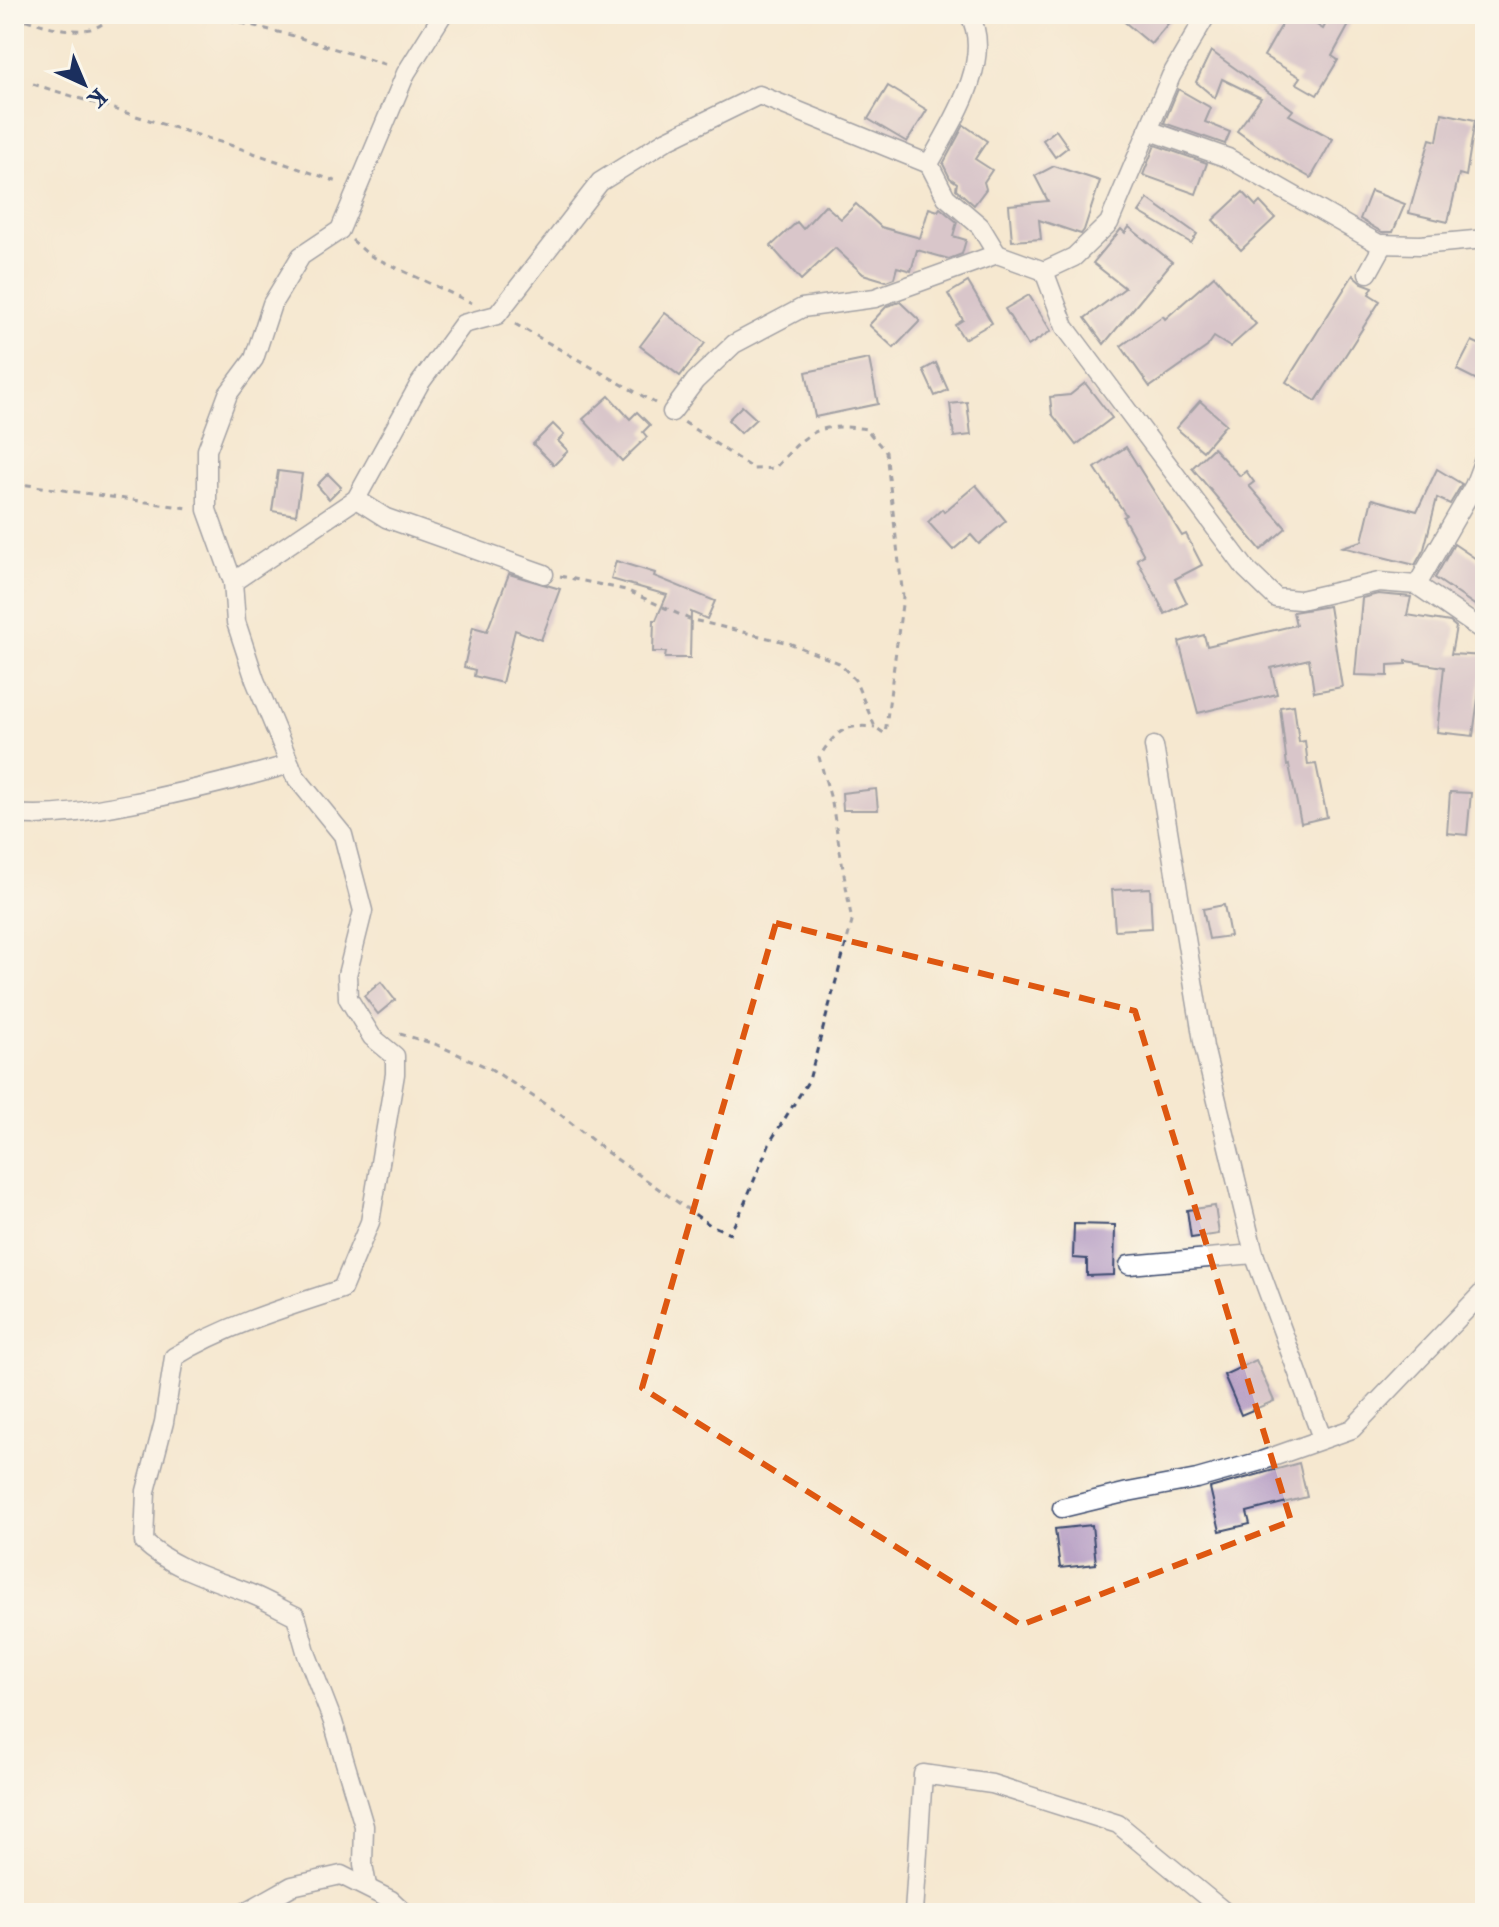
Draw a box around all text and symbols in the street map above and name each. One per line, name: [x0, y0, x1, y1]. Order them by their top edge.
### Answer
north arrow: [44, 44, 124, 124]
text: K: [81, 82, 112, 114]

